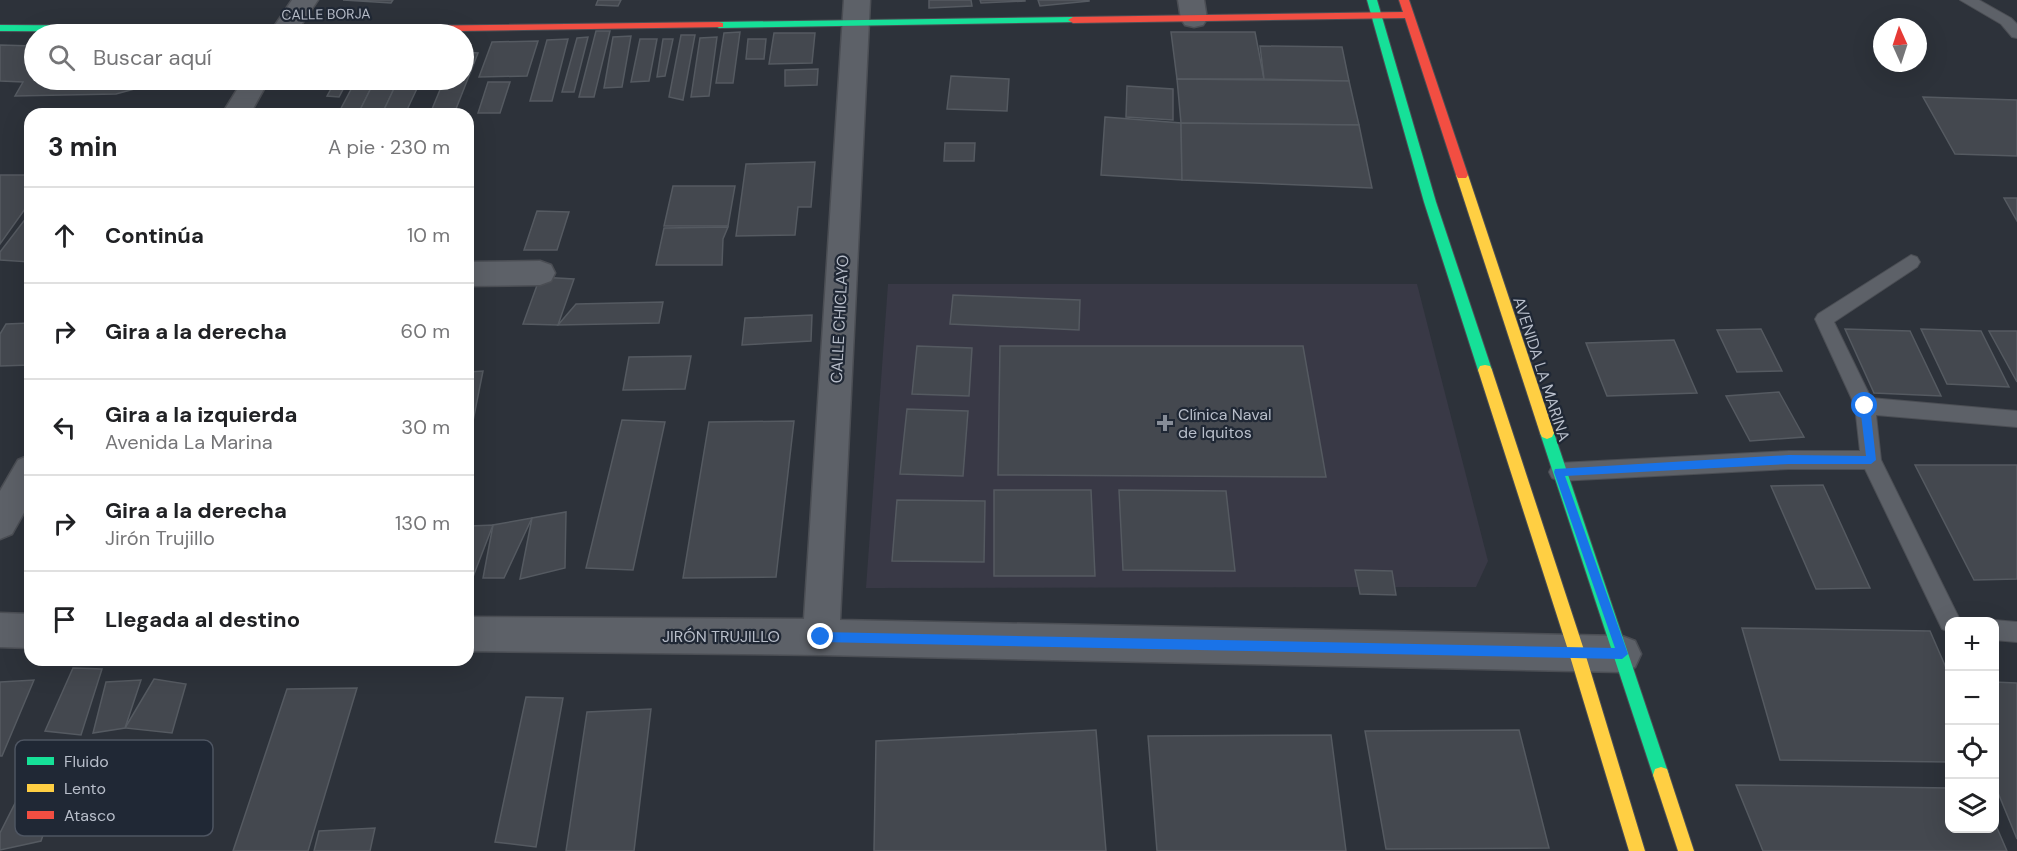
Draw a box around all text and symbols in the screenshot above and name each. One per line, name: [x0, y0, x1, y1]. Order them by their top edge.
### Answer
street label: CALLE BORJA: [281, 4, 371, 24]
north arrow: [1873, 18, 1927, 72]
search box: [24, 24, 474, 90]
icon: search: [45, 41, 78, 74]
text: Buscar aquí: [93, 43, 212, 72]
text: 3 min: [48, 130, 117, 164]
text: A pie · 230 m: [328, 134, 450, 160]
icon: ahead: [48, 219, 81, 252]
text: Continúa: [105, 221, 204, 250]
text: 10 m: [407, 222, 450, 248]
street label: CALLE CHICLAYO: [826, 254, 853, 384]
street label: AVENIDA LA MARINA: [1508, 294, 1575, 445]
icon: right: [48, 315, 81, 348]
text: Gira a la derecha: [105, 317, 287, 346]
text: 60 m: [401, 318, 450, 344]
route start: [1851, 392, 1877, 418]
text: Gira a la izquierda: [105, 400, 297, 429]
place label: Clínica Naval de Iquitos: [1178, 404, 1272, 443]
icon: left: [48, 411, 81, 444]
text: 30 m: [401, 414, 450, 440]
marker: Clínica Naval de Iquitos: [1156, 414, 1174, 432]
text: Avenida La Marina: [105, 429, 273, 455]
text: Gira a la derecha: [105, 496, 287, 525]
icon: right: [48, 507, 81, 540]
text: 130 m: [395, 510, 450, 536]
text: Jirón Trujillo: [105, 525, 215, 551]
icon: arrive: [48, 603, 81, 636]
text: Llegada al destino: [105, 605, 300, 634]
map controls: [1945, 617, 1999, 833]
button: +: [1945, 617, 1999, 671]
route end: [807, 623, 833, 649]
street label: JIRÓN TRUJILLO: [662, 626, 780, 647]
button: −: [1945, 671, 1999, 725]
button: locate: [1945, 725, 1999, 779]
legend: [15, 740, 213, 836]
text: Fluido: [64, 751, 109, 772]
text: Lento: [64, 778, 106, 799]
button: layers: [1945, 779, 1999, 833]
text: Atasco: [64, 805, 116, 826]

